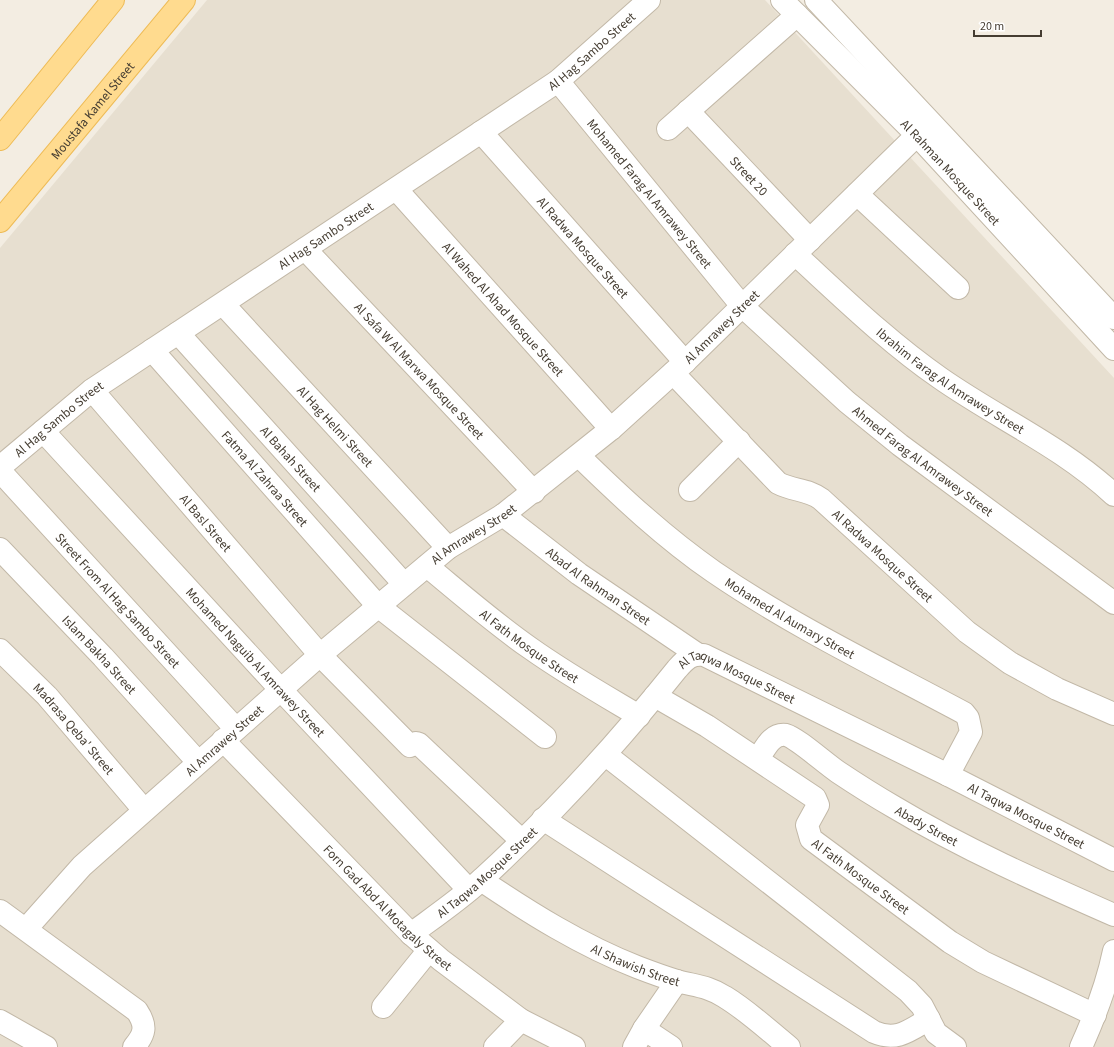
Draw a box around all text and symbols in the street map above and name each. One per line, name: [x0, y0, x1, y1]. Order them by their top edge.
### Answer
street label: Al Hag Sambo Street: [545, 8, 640, 95]
scale bar: [974, 12, 1041, 38]
text: 20 m: [980, 18, 1004, 35]
street label: Moustafa Kamel Street: [47, 58, 139, 164]
street label: Mohamed Farag Al Amrawey Street: [582, 115, 716, 273]
street label: Al Rahman Mosque Street: [896, 116, 1004, 230]
street label: Street 20: [725, 153, 772, 200]
street label: Al Radwa Mosque Street: [532, 193, 633, 303]
street label: Al Hag Sambo Street: [275, 198, 378, 274]
street label: Al Wahed Al Ahad Mosque Street: [438, 239, 568, 381]
street label: Al Amrawey Street: [680, 286, 764, 368]
street label: Al Safa W Al Marwa Mosque Street: [350, 299, 488, 444]
street label: Ibrahim Farag Al Amrawey Street: [872, 324, 1028, 439]
street label: Al Hag Sambo Street: [11, 377, 108, 462]
street label: Al Hag Helmi Street: [293, 382, 377, 472]
street label: Ahmed Farag Al Amrawey Street: [848, 402, 997, 521]
street label: Al Bahah Street: [256, 422, 325, 497]
street label: Fatma Al Zahraa Street: [217, 427, 312, 531]
street label: Al Basl Street: [175, 490, 236, 557]
street label: Al Amrawey Street: [427, 500, 521, 569]
street label: Al Radwa Mosque Street: [828, 506, 937, 607]
street label: Street From Al Hag Sambo Street: [51, 529, 184, 673]
street label: Abad Al Rahman Street: [542, 544, 654, 630]
street label: Mohamed Al Aumary Street: [721, 574, 858, 664]
street label: Mohamed Naguib Al Amrawey Street: [182, 585, 328, 739]
street label: Al Fath Mosque Street: [476, 605, 582, 688]
street label: Islam Bakha Street: [58, 612, 141, 699]
street label: Al Taqwa Mosque Street: [674, 646, 798, 709]
street label: Madrasa Qeba' Street: [29, 679, 118, 779]
street label: Al Amrawey Street: [182, 702, 266, 778]
street label: Al Taqwa Mosque Street: [965, 779, 1088, 854]
street label: Abady Street: [892, 802, 961, 851]
street label: Al Taqwa Mosque Street: [433, 823, 542, 922]
street label: Al Fath Mosque Street: [808, 835, 913, 919]
street label: Forn Gad Abd Al Motagaly Street: [319, 841, 456, 976]
street label: Al Shawish Street: [588, 940, 682, 991]

